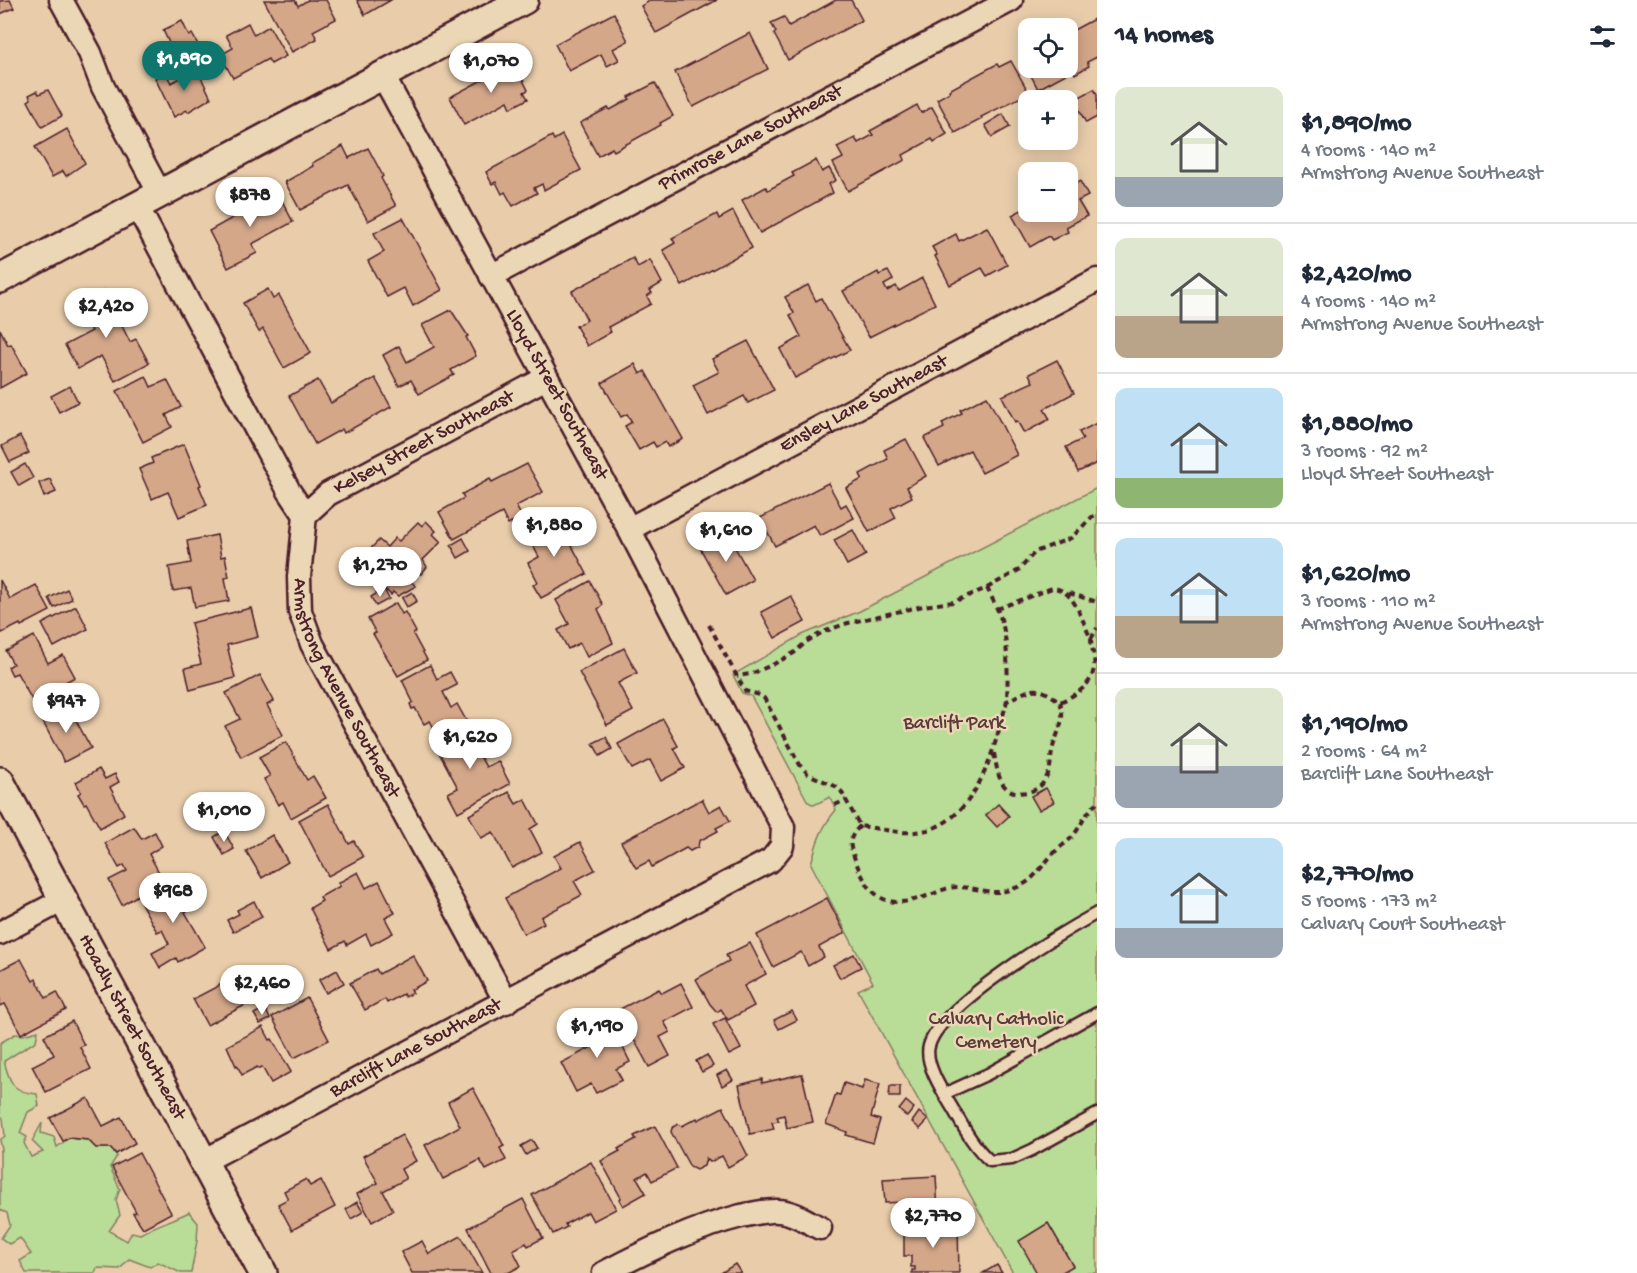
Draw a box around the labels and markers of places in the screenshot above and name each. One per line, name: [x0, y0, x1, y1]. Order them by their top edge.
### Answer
pin: $1,890: [135, 41, 233, 92]
pin: $1,070: [442, 43, 540, 94]
pin: $878: [214, 177, 286, 228]
pin: $2,420: [57, 288, 155, 339]
pin: $1,880: [505, 507, 603, 558]
pin: $1,610: [677, 512, 775, 563]
pin: $1,270: [331, 547, 429, 598]
pin: $947: [30, 683, 102, 734]
pin: $1,620: [421, 719, 519, 770]
pin: $1,010: [175, 792, 273, 843]
pin: $968: [137, 873, 209, 924]
pin: $2,460: [213, 965, 311, 1016]
pin: $1,190: [548, 1008, 646, 1059]
pin: $2,770: [884, 1198, 982, 1249]

